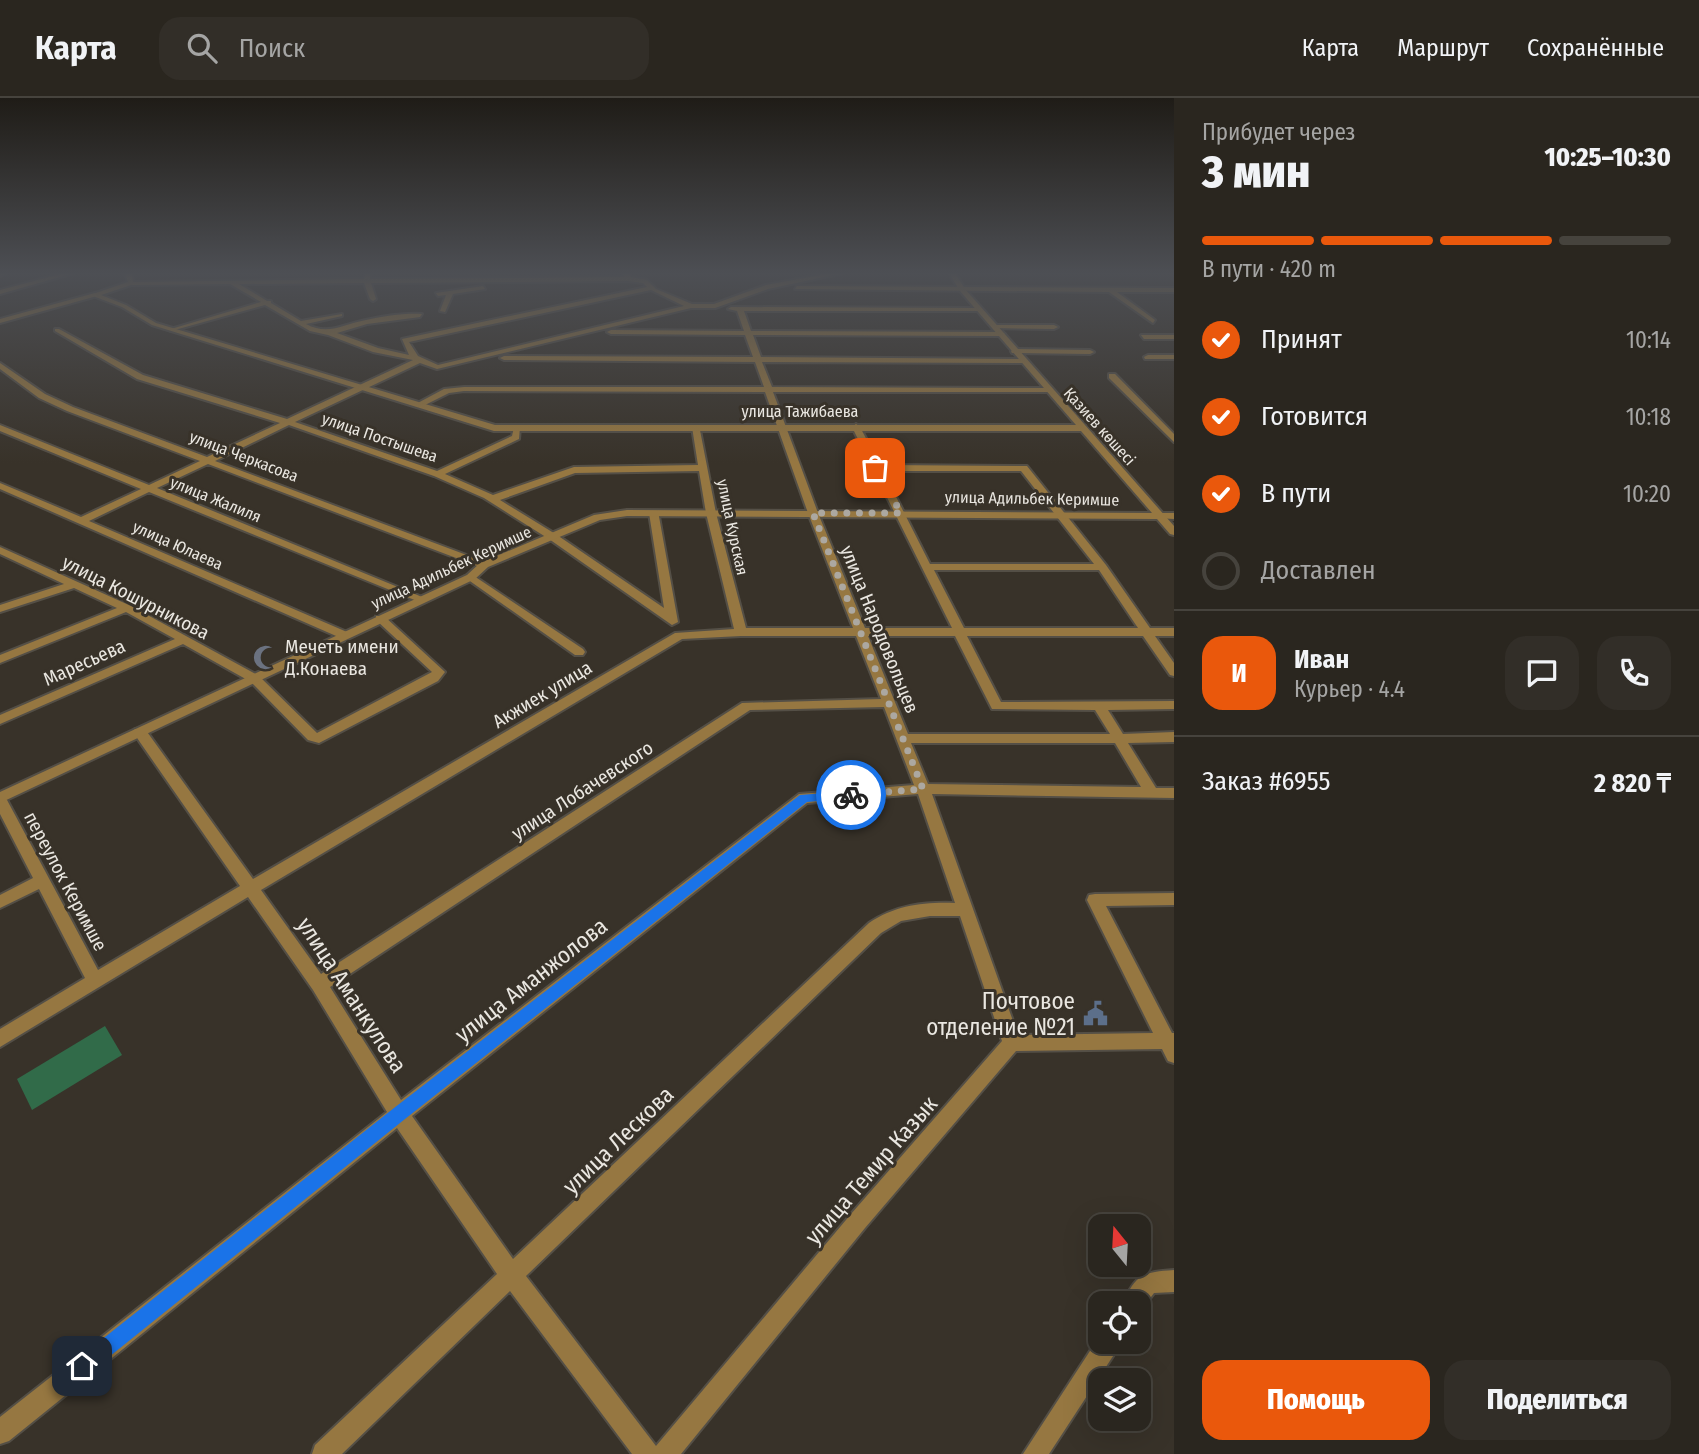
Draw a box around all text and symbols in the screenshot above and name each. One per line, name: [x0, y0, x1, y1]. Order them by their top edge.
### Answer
search box: [159, 17, 649, 80]
text: Карта: [35, 28, 117, 68]
icon: search: [183, 29, 221, 67]
text: Поиск: [239, 33, 305, 64]
text: Карта: [1302, 34, 1359, 62]
text: Маршрут: [1397, 34, 1489, 62]
text: Сохранённые: [1527, 34, 1664, 62]
text: Прибудет через: [1202, 118, 1355, 146]
text: 10:25–10:30: [1545, 142, 1671, 173]
text: 3 мин: [1202, 144, 1310, 199]
text: В пути · 420 m: [1202, 255, 1336, 283]
icon: check: [1202, 321, 1240, 359]
text: Принят: [1261, 324, 1342, 355]
text: 10:14: [1626, 326, 1671, 354]
street label: Қазиев көшесі: [1060, 384, 1139, 469]
icon: check: [1202, 398, 1240, 436]
text: Готовится: [1261, 401, 1368, 432]
street label: улица Тажибаева: [742, 402, 859, 421]
text: 10:18: [1626, 403, 1671, 431]
street label: улица Постышева: [320, 409, 440, 466]
street label: улица Черкасова: [187, 427, 301, 486]
pin: [845, 438, 905, 498]
icon: bag: [856, 449, 894, 487]
street label: улица Жалиля: [168, 473, 264, 526]
icon: check: [1202, 475, 1240, 513]
street label: улица Курская: [713, 477, 752, 577]
text: В пути: [1261, 478, 1331, 509]
text: 10:20: [1623, 480, 1671, 508]
street label: улица Адильбек Керимше: [945, 487, 1119, 510]
street label: улица Юлаева: [130, 517, 226, 574]
street label: улица Адильбек Керимше: [368, 522, 534, 613]
street label: улица Народовольцев: [835, 542, 924, 716]
street label: улица Кошурникова: [58, 550, 213, 644]
text: Доставлен: [1261, 555, 1376, 586]
street label: Маресьева: [40, 634, 129, 691]
place label: Мечеть имени Д.Конаева: [284, 635, 399, 680]
button: chat: [1505, 636, 1579, 710]
button: phone: [1597, 636, 1671, 710]
mosque icon: Мечеть имени Д.Конаева: [251, 643, 279, 671]
text: Иван: [1294, 644, 1349, 675]
street label: Акжиек улица: [488, 656, 596, 733]
text: И: [1231, 658, 1247, 689]
text: Курьер · 4.4: [1294, 675, 1405, 703]
street label: улица Лобачевского: [507, 736, 657, 845]
courier: [816, 760, 886, 830]
text: Заказ #6955: [1202, 766, 1331, 797]
text: 2 820 ₸: [1594, 768, 1671, 799]
icon: bike: [832, 776, 870, 814]
street label: переулок Керимше: [19, 808, 112, 955]
street label: улица Аманкулова: [291, 912, 413, 1078]
street label: улица Аманжолова: [449, 912, 613, 1048]
place label: Почтовое отделение №21: [926, 987, 1075, 1041]
public building icon: Почтовое отделение №21: [1081, 1000, 1109, 1028]
street label: улица Лескова: [557, 1080, 679, 1200]
street label: улица Темир Казык: [799, 1090, 943, 1250]
north arrow: [1088, 1214, 1152, 1278]
map controls: [1088, 1214, 1151, 1431]
button: locate: [1088, 1291, 1151, 1354]
pin: [52, 1336, 112, 1396]
icon: home: [63, 1347, 101, 1385]
button: Помощь: [1202, 1360, 1430, 1440]
button: Поделиться: [1444, 1360, 1671, 1440]
button: layers: [1088, 1368, 1151, 1431]

